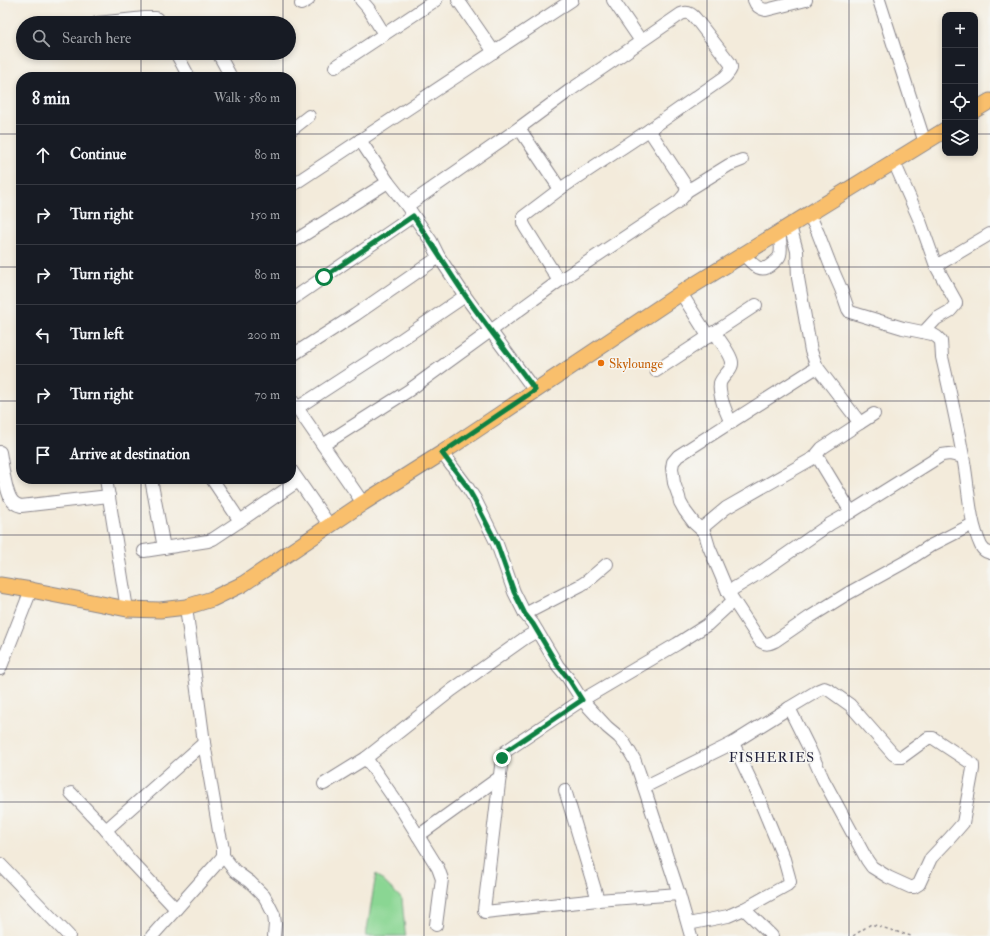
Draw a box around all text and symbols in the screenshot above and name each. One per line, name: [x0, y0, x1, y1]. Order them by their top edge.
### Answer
map controls: [942, 12, 978, 156]
button: +: [942, 12, 978, 48]
search box: [16, 16, 296, 60]
icon: search: [30, 27, 52, 49]
text: Search here: [62, 29, 131, 48]
button: −: [942, 48, 978, 84]
button: locate: [942, 84, 978, 120]
text: 8 min: [32, 88, 70, 109]
text: Walk · 580 m: [214, 90, 280, 106]
button: layers: [942, 120, 978, 156]
icon: ahead: [32, 144, 54, 166]
text: Continue: [70, 145, 126, 164]
text: 80 m: [254, 147, 280, 163]
icon: right: [32, 204, 54, 226]
text: Turn right: [70, 205, 133, 224]
text: 150 m: [250, 207, 280, 223]
icon: right: [32, 264, 54, 286]
text: Turn right: [70, 265, 133, 284]
text: 80 m: [254, 267, 280, 283]
route start: [315, 268, 333, 286]
icon: left: [32, 324, 54, 346]
text: Turn left: [70, 325, 124, 344]
text: 200 m: [247, 327, 280, 343]
place label: Skylounge: [609, 356, 663, 373]
marker: Skylounge: [596, 358, 606, 368]
icon: right: [32, 384, 54, 406]
text: Turn right: [70, 385, 133, 404]
text: 70 m: [255, 387, 280, 403]
icon: arrive: [32, 444, 54, 466]
text: Arrive at destination: [70, 445, 190, 464]
route end: [493, 749, 511, 767]
district label: FISHERIES: [729, 749, 815, 766]

